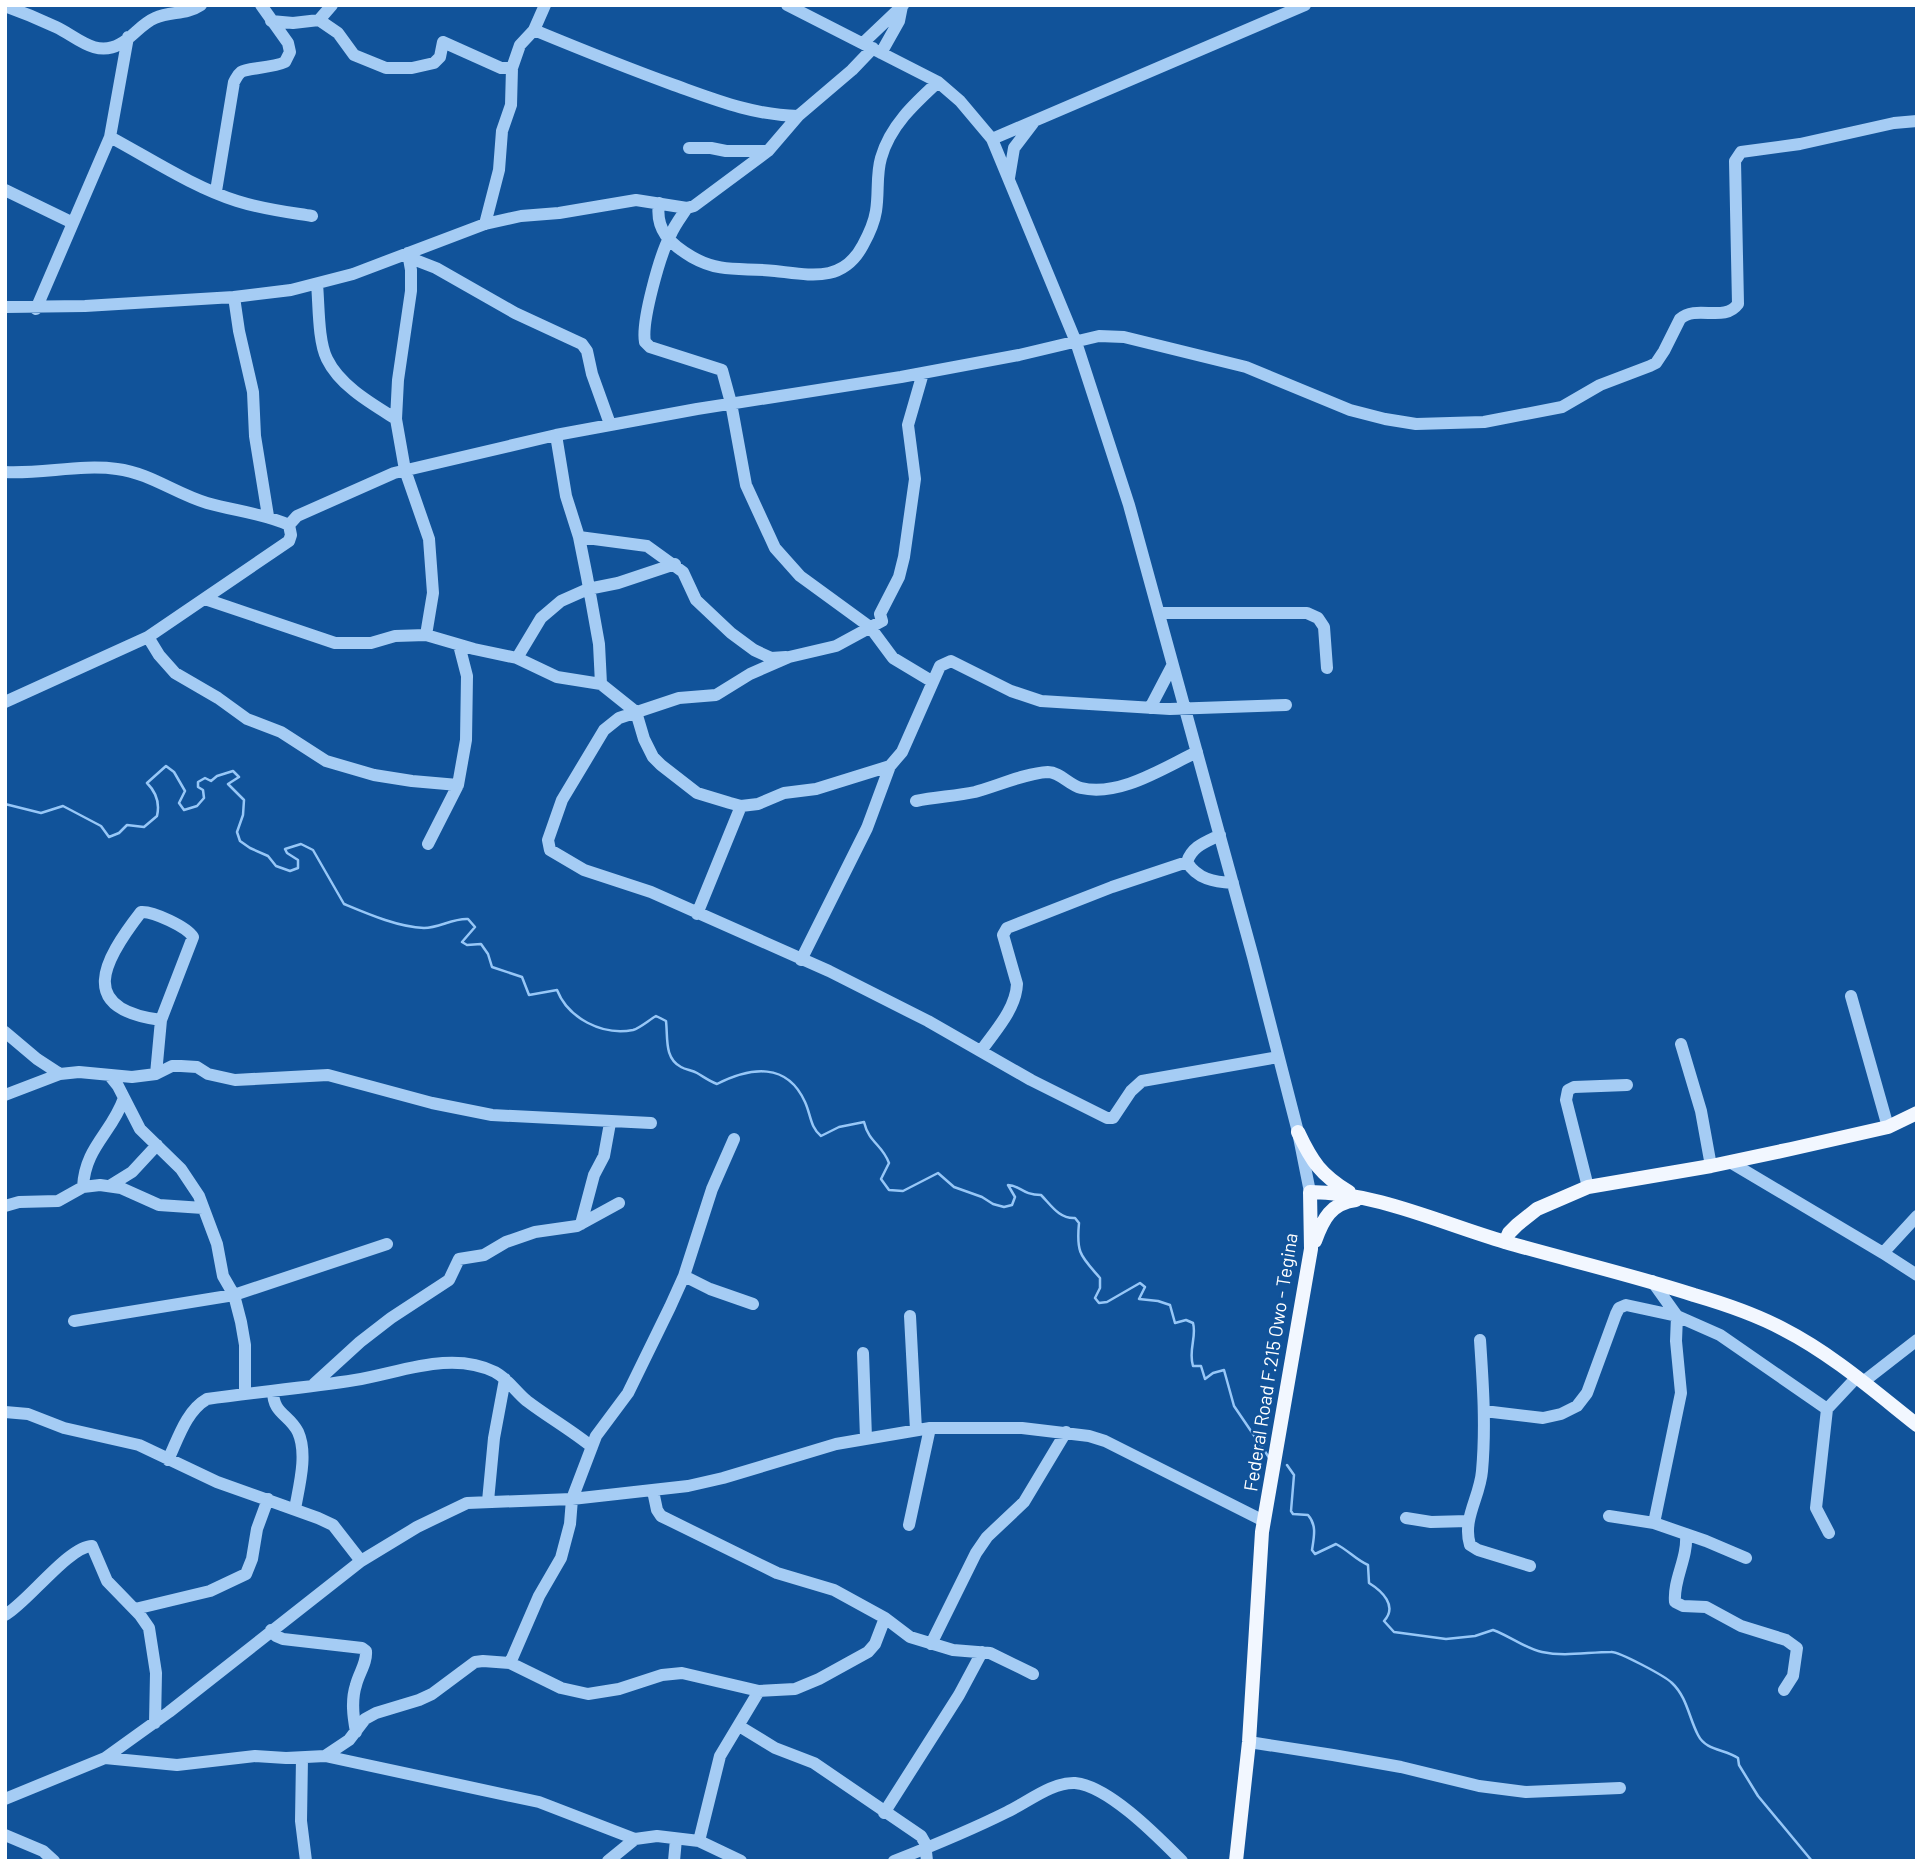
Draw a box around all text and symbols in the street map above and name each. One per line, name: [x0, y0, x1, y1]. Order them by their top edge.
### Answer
street label: Federal Road F.215 Owo - Tegina: [1238, 1231, 1302, 1493]

